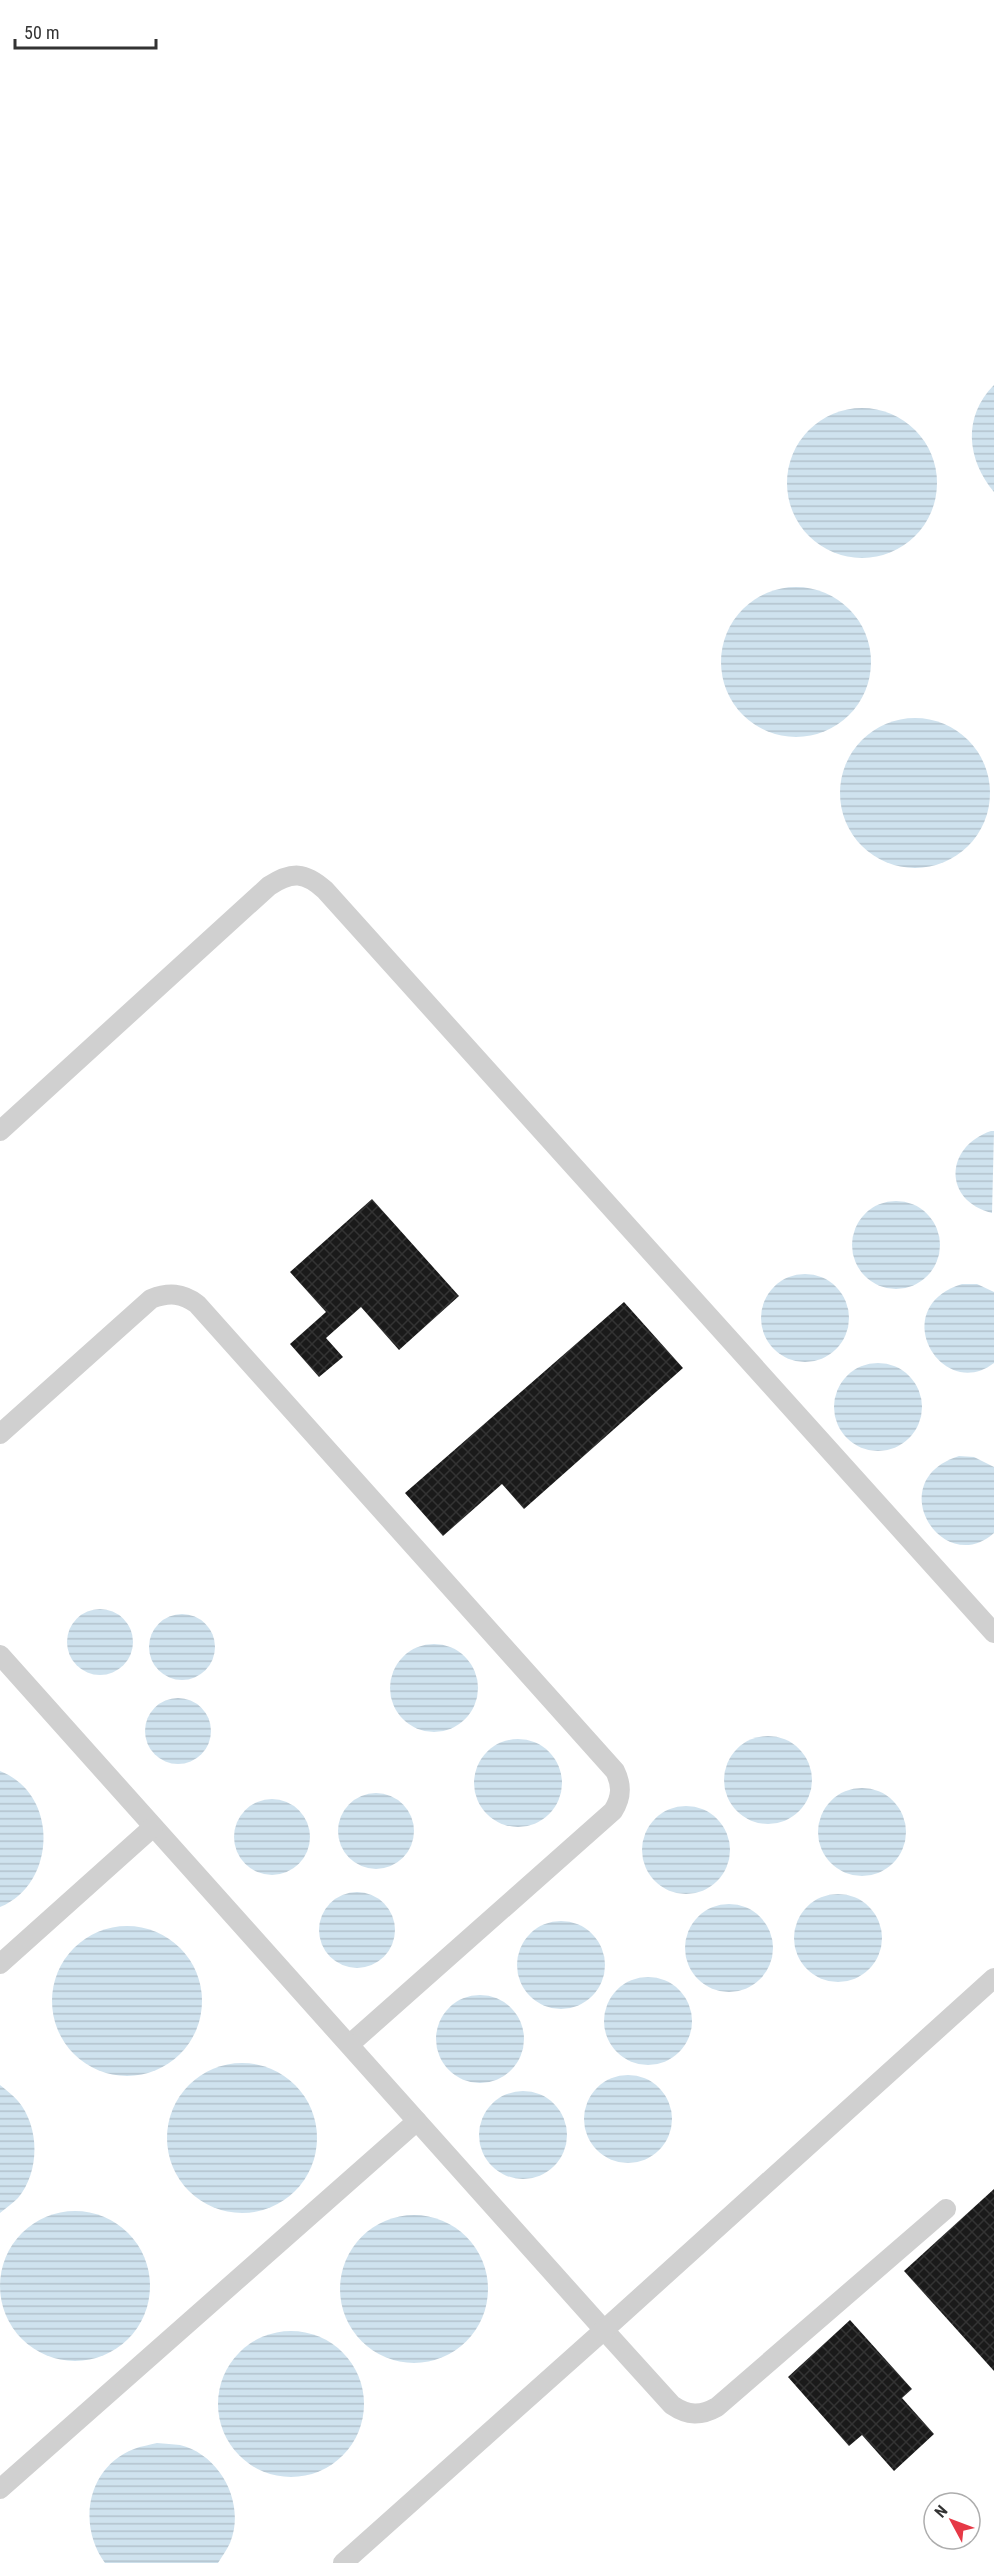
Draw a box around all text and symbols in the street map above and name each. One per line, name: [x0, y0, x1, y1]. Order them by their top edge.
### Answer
scale bar: [15, 12, 156, 50]
text: 50 m: [24, 22, 59, 43]
north arrow: [922, 2491, 982, 2551]
text: N: [931, 2502, 951, 2521]

